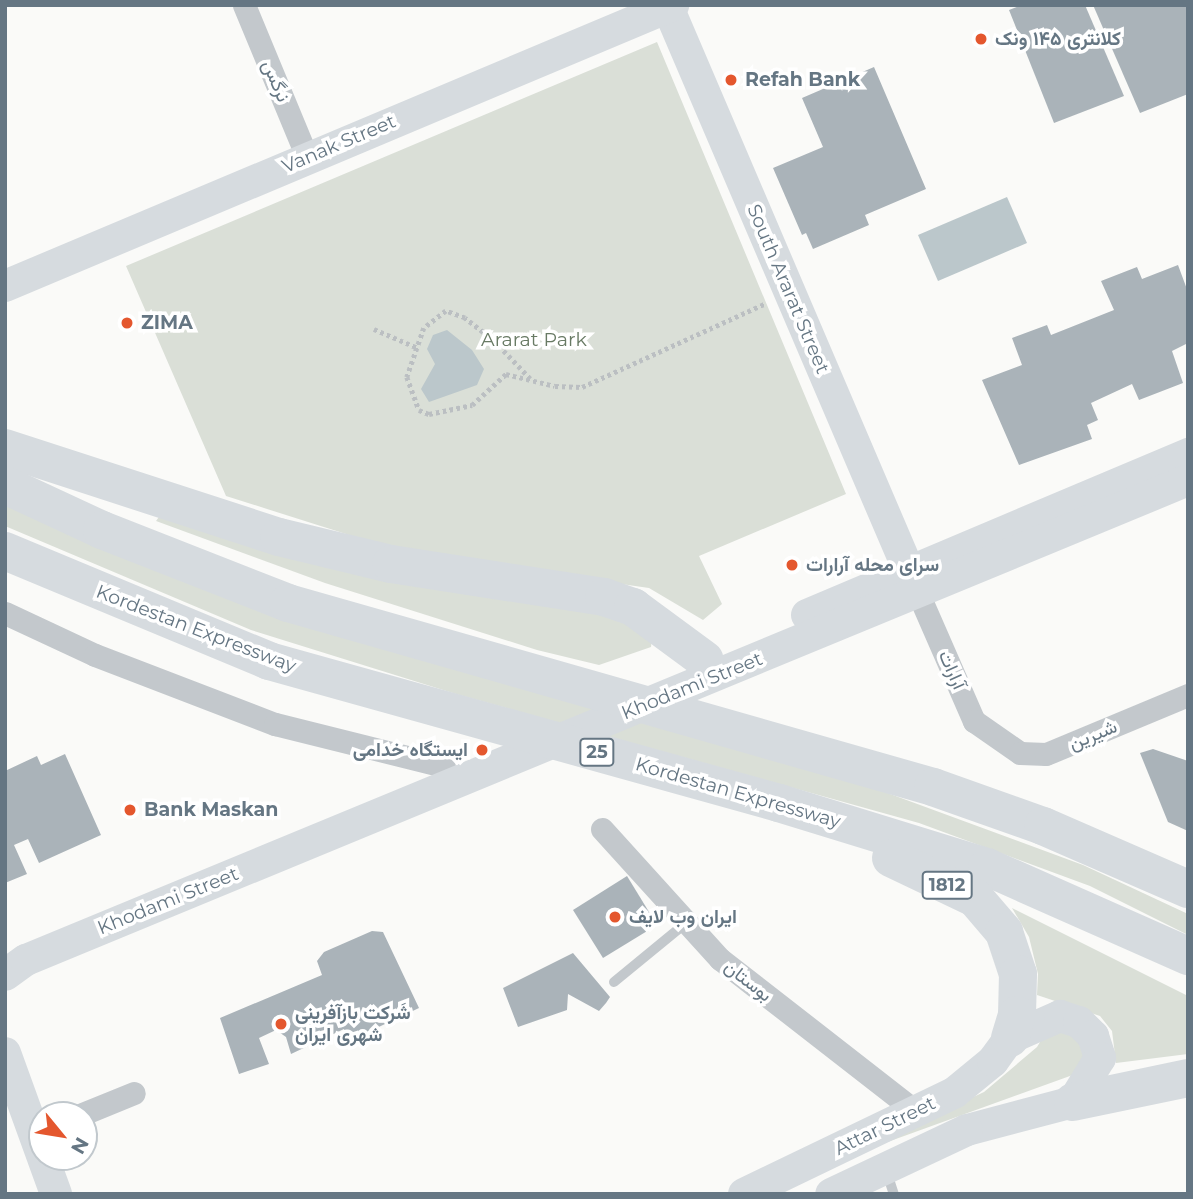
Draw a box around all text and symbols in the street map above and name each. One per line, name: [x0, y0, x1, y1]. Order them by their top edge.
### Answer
place label: کلانتری ۱۴۵ ونک: [995, 28, 1121, 50]
marker: کلانتری ۱۴۵ ونک: [973, 31, 989, 47]
street label: نرگس: [257, 57, 295, 105]
place label: Refah Bank: [745, 69, 860, 91]
marker: Refah Bank: [723, 72, 739, 88]
street label: Vanak Street: [279, 110, 399, 178]
street label: South Ararat Street: [742, 201, 834, 377]
place label: ZIMA: [141, 312, 193, 334]
marker: ZIMA: [119, 315, 135, 331]
park label: Ararat Park: [481, 329, 587, 351]
place label: سرای محله آرارات: [806, 554, 939, 576]
marker: سرای محله آرارات: [784, 557, 800, 573]
street label: Kordestan Expressway: [93, 580, 299, 678]
street label: Khodami Street: [618, 647, 766, 725]
street label: آرارات: [933, 647, 971, 693]
street label: شیرین: [1065, 715, 1121, 755]
road number: 25: [578, 738, 616, 766]
place label: ایستگاه خدامی: [353, 739, 468, 761]
marker: ایستگاه خدامی: [474, 742, 490, 758]
street label: Kordestan Expressway: [633, 753, 843, 833]
place label: Bank Maskan: [144, 799, 278, 821]
marker: Bank Maskan: [122, 802, 138, 818]
street label: Khodami Street: [94, 862, 242, 940]
road number: 1812: [921, 870, 973, 900]
place label: ایران وب لایف: [629, 906, 737, 928]
marker: ایران وب لایف: [607, 909, 623, 925]
street label: بوستان: [720, 955, 776, 1007]
place label: شَرکت بازآفرینی شهری ایران: [295, 1002, 411, 1046]
marker: شَرکت بازآفرینی شهری ایران: [273, 1016, 289, 1032]
street label: Attar Street: [831, 1092, 939, 1160]
north arrow: [28, 1101, 98, 1171]
text: N: [66, 1133, 94, 1158]

